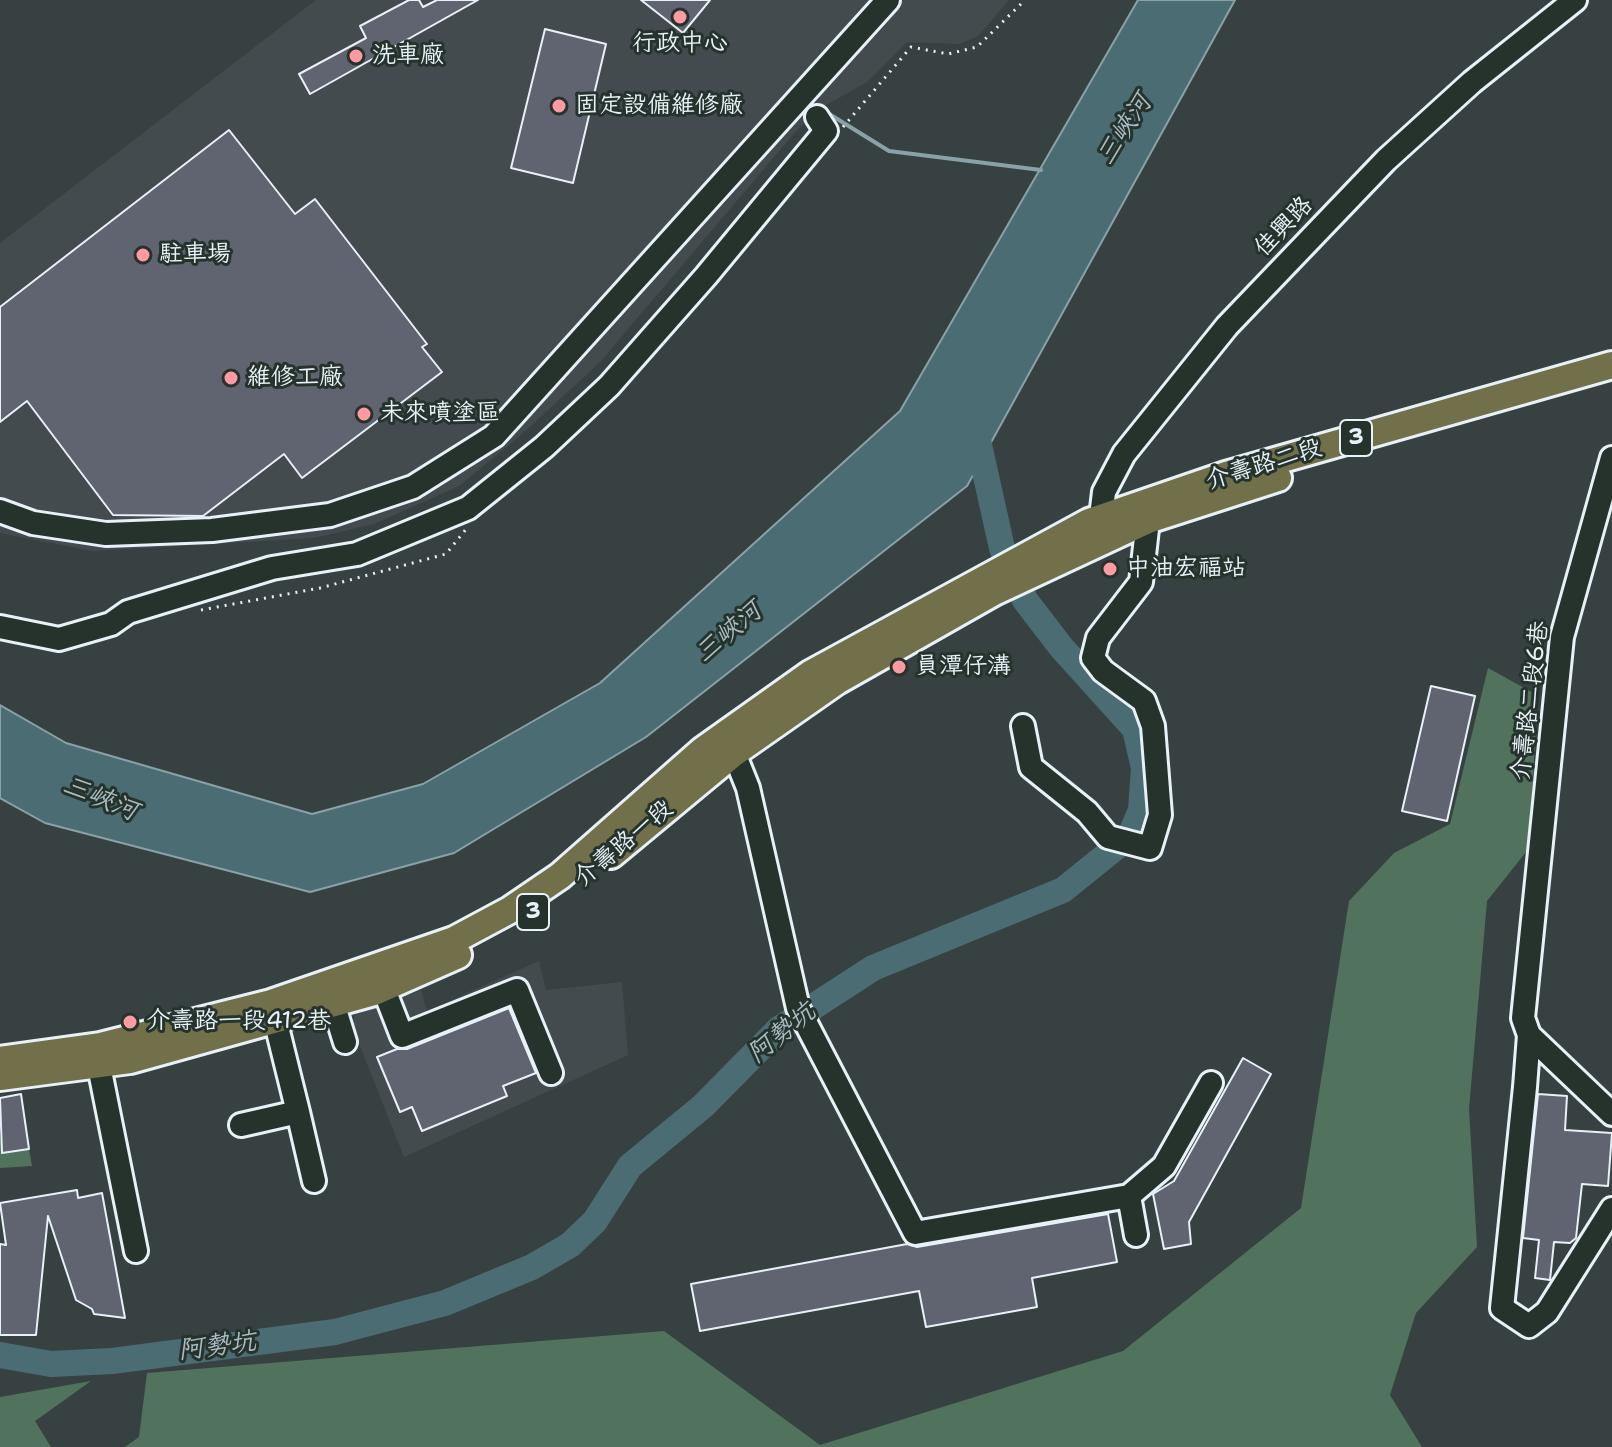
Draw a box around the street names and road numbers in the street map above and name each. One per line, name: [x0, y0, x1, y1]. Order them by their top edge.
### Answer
street label: 佳興路: [1249, 191, 1319, 263]
road number: 3: [1340, 420, 1372, 456]
street label: 介壽路二段: [1202, 434, 1326, 496]
street label: 介壽路二段6巷: [1507, 619, 1555, 783]
street label: 介壽路一段: [569, 794, 679, 894]
road number: 3: [517, 894, 549, 930]

